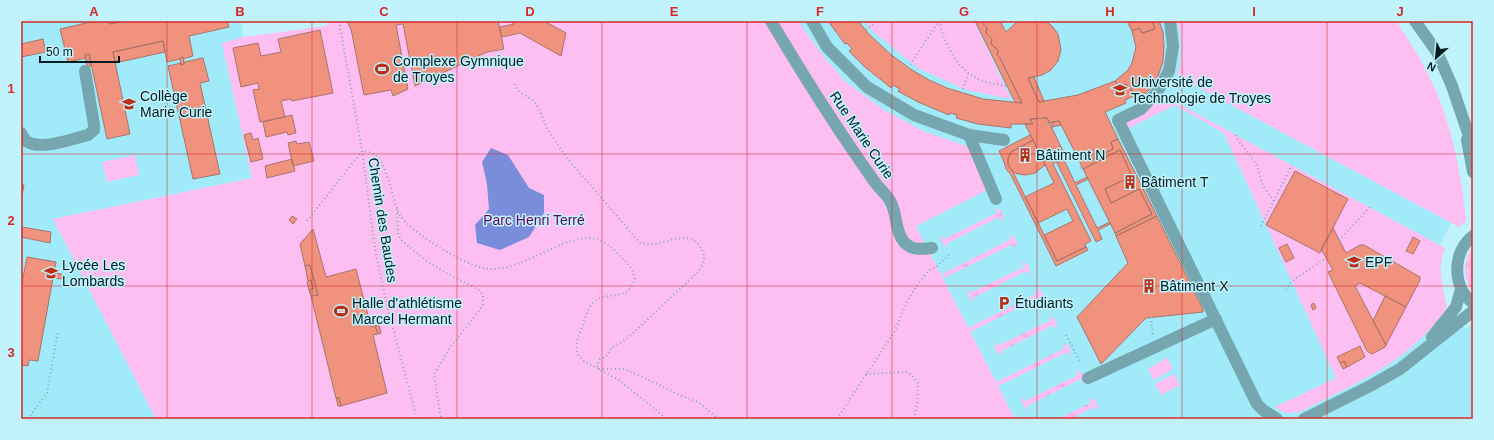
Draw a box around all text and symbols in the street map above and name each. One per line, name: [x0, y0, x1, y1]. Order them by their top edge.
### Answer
text: A: [89, 4, 99, 19]
text: B: [235, 4, 245, 19]
text: C: [379, 4, 389, 19]
text: D: [525, 4, 535, 19]
text: E: [670, 4, 679, 19]
text: F: [816, 4, 824, 19]
text: G: [959, 4, 969, 19]
text: H: [1105, 4, 1115, 19]
text: I: [1252, 4, 1256, 19]
text: J: [1396, 4, 1404, 19]
scale bar: [40, 38, 119, 64]
north arrow: [1416, 38, 1456, 78]
text: 50 m: [46, 45, 73, 59]
place label: Complexe Gymnique de Troyes: [393, 53, 524, 85]
text: N: [1425, 60, 1438, 74]
sports icon: Complexe Gymnique de Troyes: [374, 61, 390, 77]
place label: Université de Technologie de Troyes: [1131, 74, 1271, 106]
text: 1: [7, 81, 15, 96]
school or university icon: Université de Technologie de Troyes: [1112, 82, 1128, 98]
place label: Collège Marie Curie: [140, 88, 213, 120]
street label: Rue Marie Curie: [827, 88, 897, 182]
school or university icon: Collège Marie Curie: [121, 96, 137, 112]
building icon: Bâtiment N: [1017, 147, 1033, 163]
place label: Bâtiment N: [1036, 147, 1105, 163]
street label: Chemin des Baudes: [365, 156, 401, 284]
building icon: Bâtiment T: [1122, 174, 1138, 190]
place label: Bâtiment T: [1141, 174, 1209, 190]
park label: Parc Henri Terré: [483, 212, 585, 228]
text: 2: [7, 213, 15, 228]
school or university icon: EPF: [1346, 254, 1362, 270]
place label: EPF: [1365, 254, 1392, 270]
place label: Lycée Les Lombards: [62, 257, 125, 289]
school or university icon: Lycée Les Lombards: [43, 265, 59, 281]
building icon: Bâtiment X: [1141, 278, 1157, 294]
place label: Bâtiment X: [1160, 278, 1229, 294]
place label: Halle d'athlétisme Marcel Hermant: [352, 295, 462, 327]
parking icon: Étudiants: [996, 295, 1012, 311]
place label: Étudiants: [1015, 295, 1073, 311]
sports icon: Halle d'athlétisme Marcel Hermant: [333, 303, 349, 319]
text: 3: [7, 345, 15, 360]

